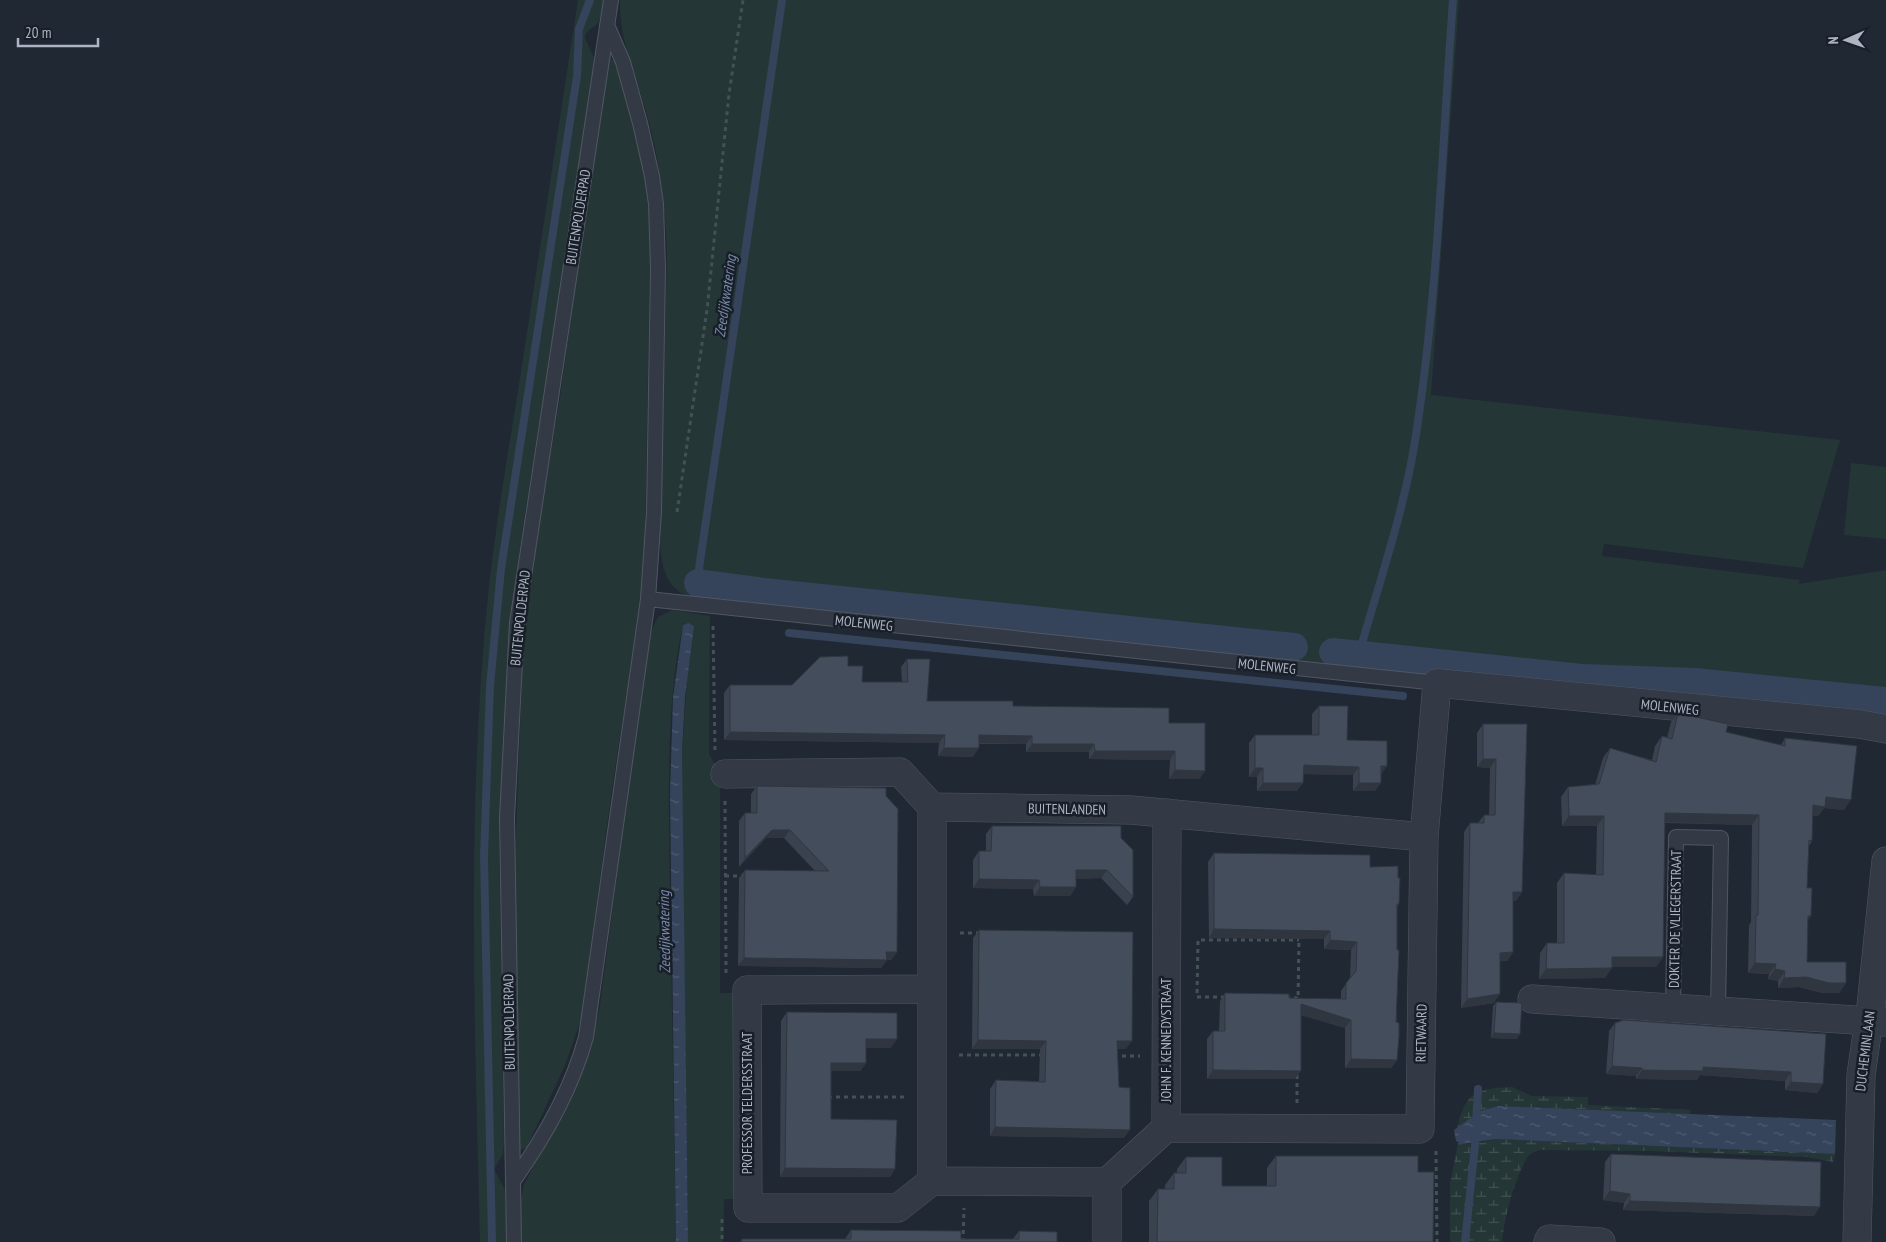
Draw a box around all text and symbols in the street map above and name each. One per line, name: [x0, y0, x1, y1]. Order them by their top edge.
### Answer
scale bar: [18, 15, 98, 47]
north arrow: [1821, 15, 1871, 65]
text: 20 m: [25, 23, 51, 42]
text: N: [1824, 36, 1842, 45]
street label: BUITENPOLDERPAD: [562, 168, 594, 266]
water label: Zeedijkwatering: [710, 252, 740, 338]
street label: BUITENPOLDERPAD: [506, 569, 534, 667]
street label: MOLENWEG: [834, 611, 894, 635]
street label: MOLENWEG: [1237, 654, 1297, 678]
street label: MOLENWEG: [1640, 695, 1700, 719]
street label: BUITENLANDEN: [1028, 799, 1106, 819]
street label: DOKTER DE VLIEGERSTRAAT: [1665, 849, 1685, 988]
water label: Zeedijkwatering: [654, 889, 674, 973]
street label: BUITENPOLDERPAD: [499, 974, 519, 1070]
street label: JOHN F. KENNEDYSTRAAT: [1157, 977, 1175, 1103]
street label: RIETWAARD: [1411, 1004, 1431, 1062]
street label: DUCHEMINLAAN: [1851, 1010, 1879, 1092]
street label: PROFESSOR TELDERSSTRAAT: [738, 1031, 756, 1174]

